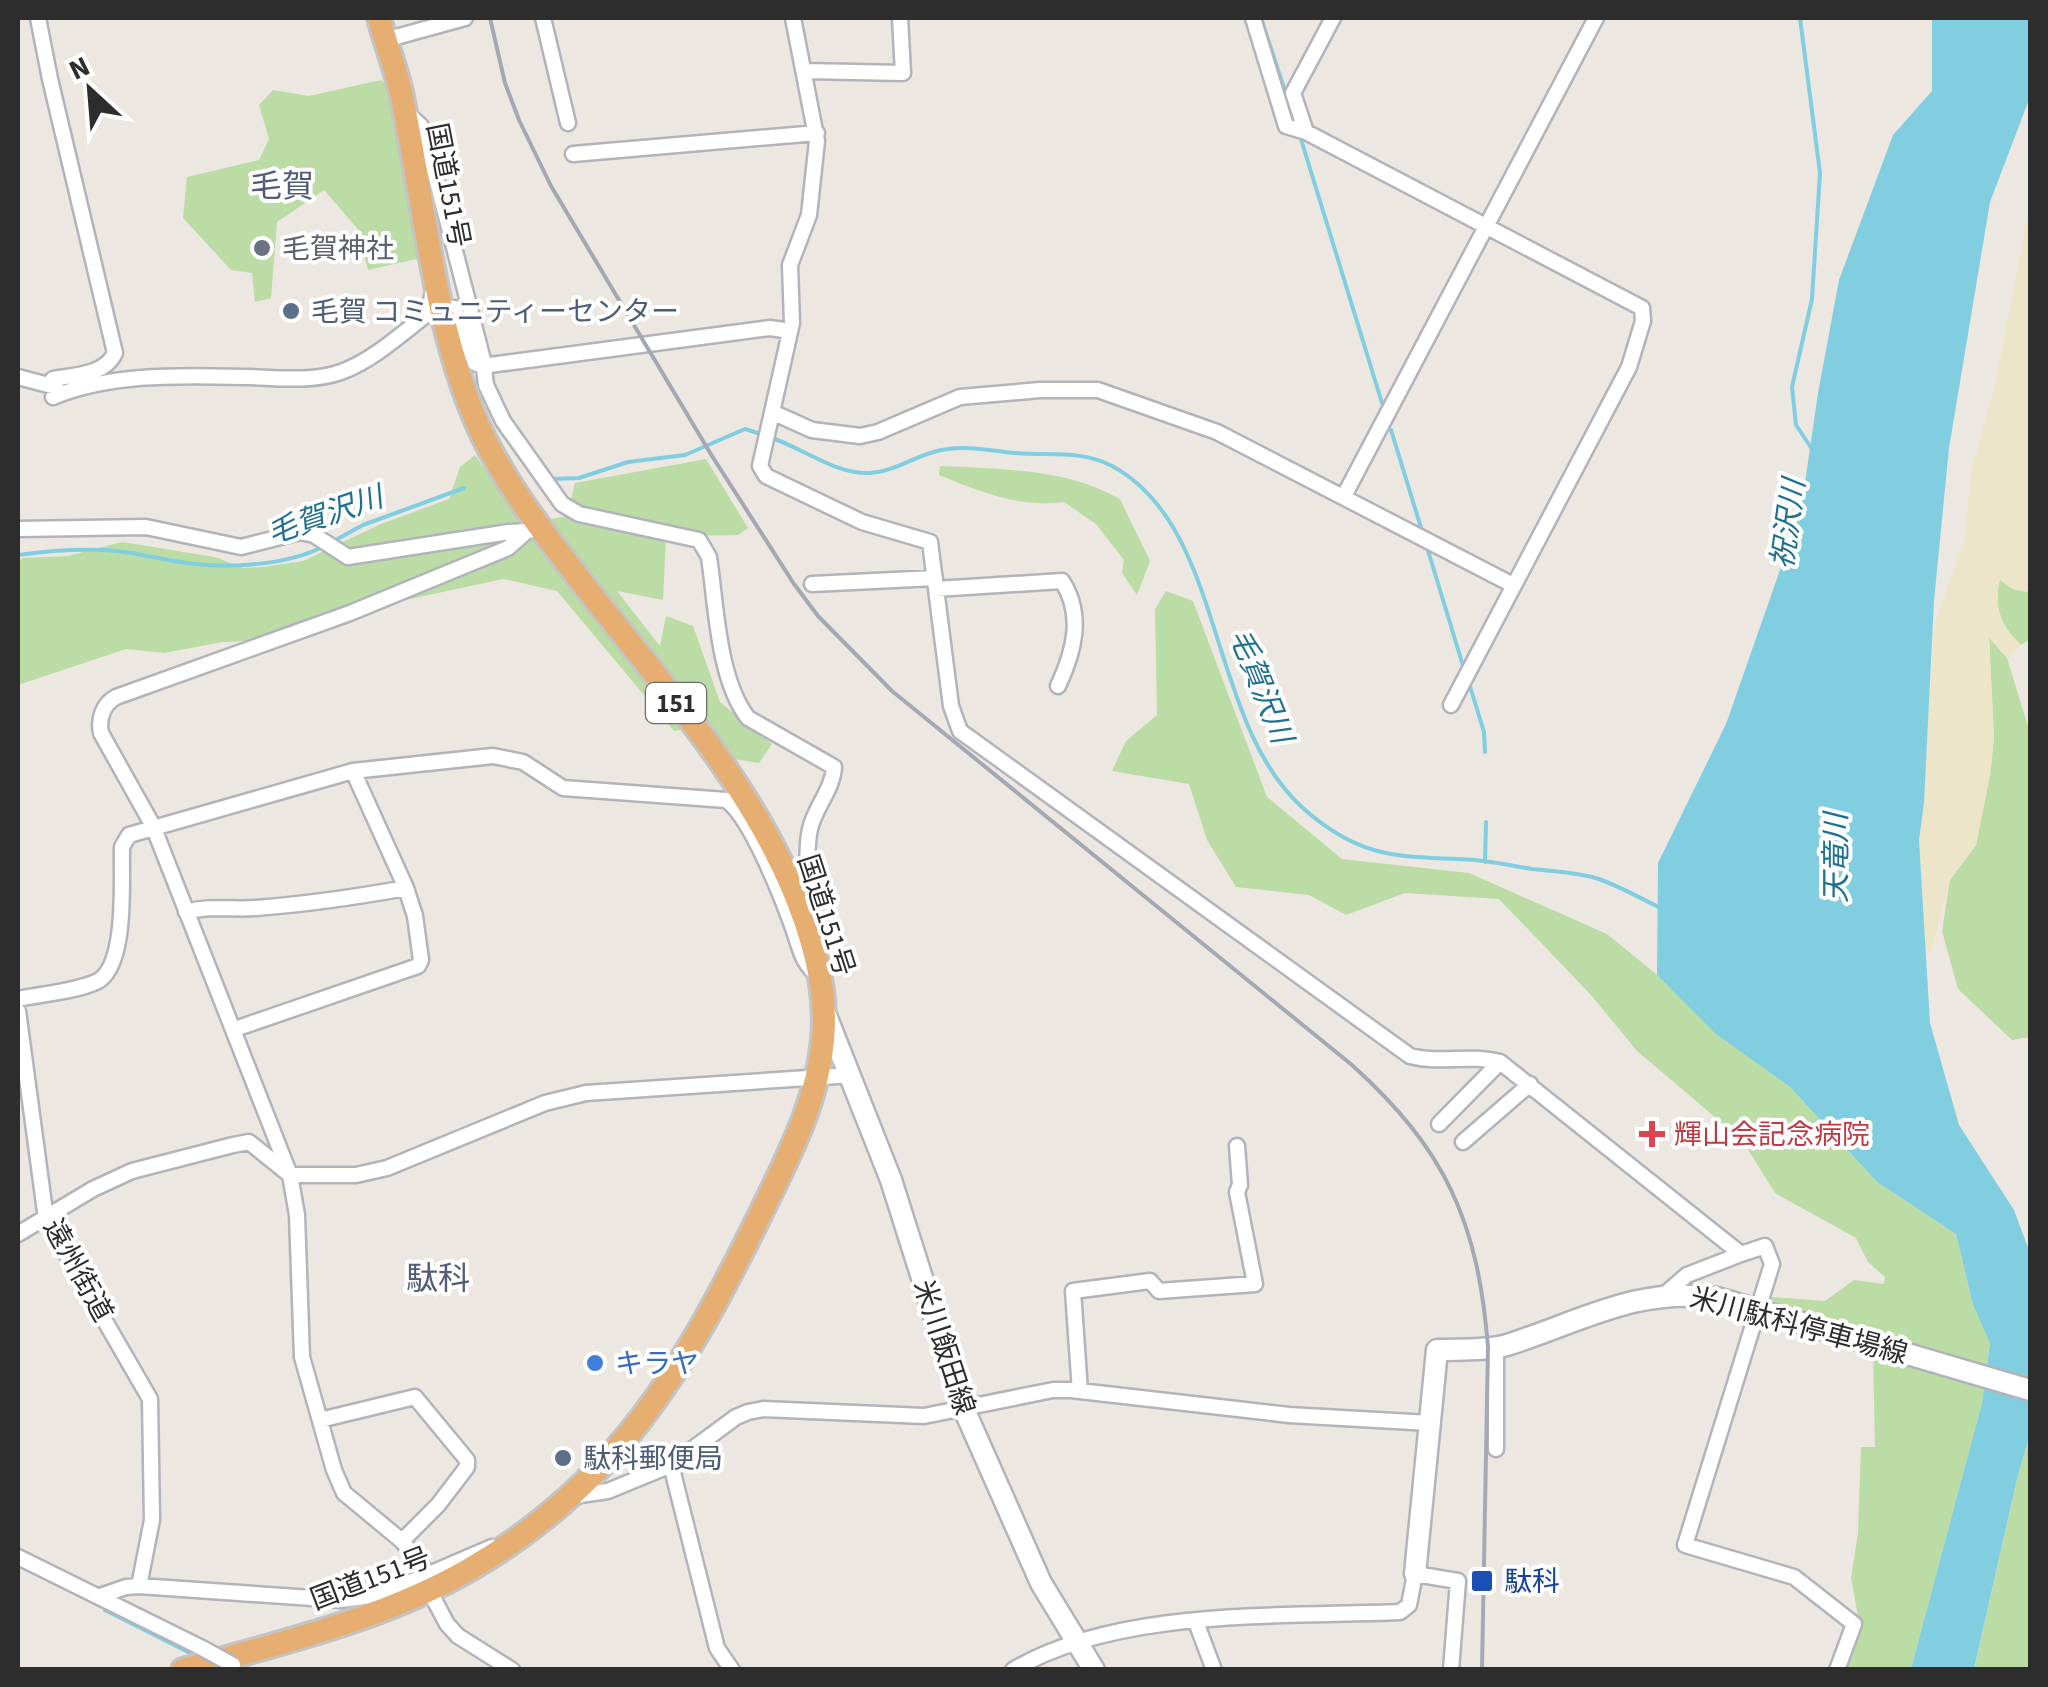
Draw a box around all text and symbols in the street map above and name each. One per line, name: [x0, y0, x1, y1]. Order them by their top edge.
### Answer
north arrow: [40, 40, 140, 140]
text: N: [62, 46, 97, 90]
street label: 国道151号: [416, 120, 480, 251]
district label: 毛賀: [250, 164, 314, 210]
place label: 毛賀神社: [282, 229, 394, 269]
marker: 毛賀神社: [251, 237, 273, 259]
place label: 毛賀 コミュニティーセンター: [311, 292, 679, 332]
marker: 毛賀 コミュニティーセンター: [280, 300, 302, 322]
water label: 祝沢川: [1761, 474, 1816, 572]
water label: 毛賀沢川: [261, 475, 392, 555]
water label: 毛賀沢川: [1218, 623, 1304, 753]
road number: 151: [646, 683, 706, 723]
water label: 天竜川: [1815, 810, 1858, 903]
street label: 国道151号: [788, 849, 864, 981]
place label: 輝山会記念病院: [1674, 1115, 1870, 1155]
marker: 輝山会記念病院: [1639, 1121, 1665, 1147]
street label: 遠州街道: [33, 1212, 123, 1329]
district label: 駄科: [406, 1256, 470, 1302]
street label: 米川飯田線: [903, 1275, 985, 1420]
street label: 米川駄科停車場線: [1685, 1278, 1912, 1374]
place label: キラヤ: [615, 1344, 699, 1384]
marker: キラヤ: [584, 1352, 606, 1374]
place label: 駄科郵便局: [583, 1439, 723, 1479]
marker: 駄科郵便局: [552, 1447, 574, 1469]
street label: 国道151号: [304, 1538, 436, 1620]
place label: 駄科: [1504, 1562, 1560, 1602]
marker: 駄科: [1469, 1568, 1495, 1594]

